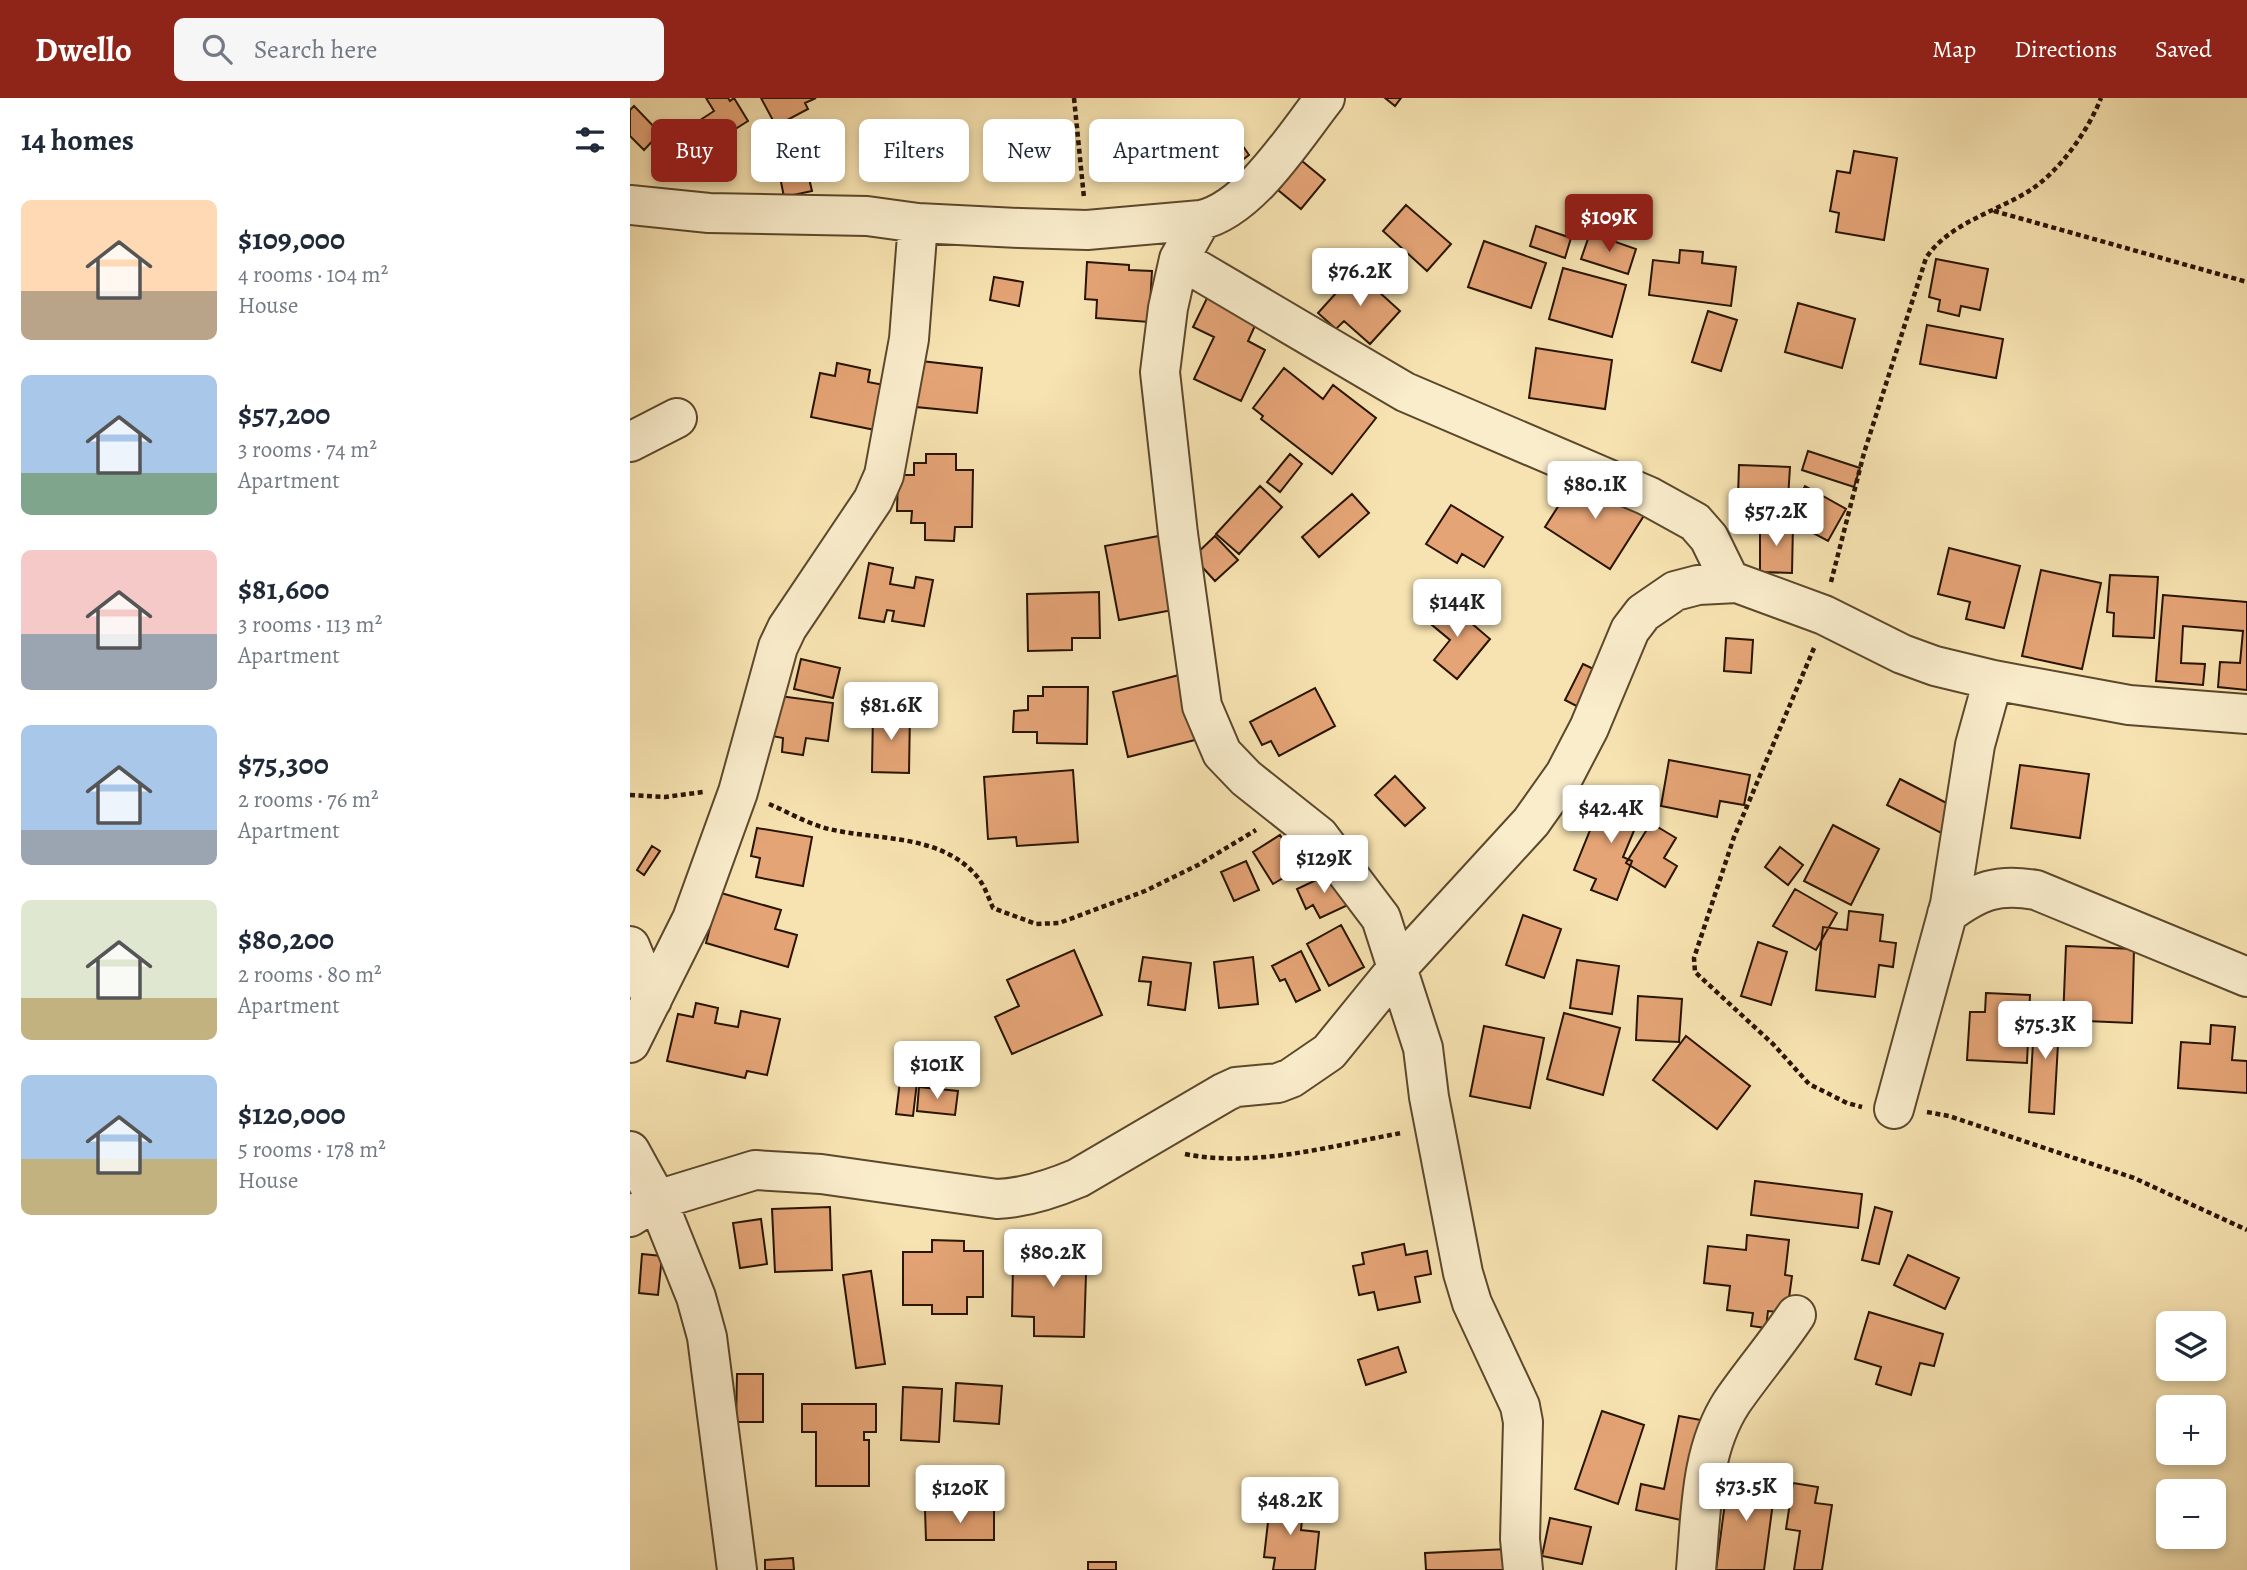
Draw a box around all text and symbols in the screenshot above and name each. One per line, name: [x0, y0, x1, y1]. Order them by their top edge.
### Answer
search box: [174, 18, 664, 81]
text: Dwello: [35, 27, 132, 72]
icon: search: [198, 30, 236, 68]
text: Search here: [254, 32, 377, 67]
text: Map: [1932, 33, 1976, 65]
text: Directions: [2014, 33, 2117, 65]
text: Saved: [2155, 33, 2212, 65]
chip: Buy: [651, 119, 737, 182]
chip: Rent: [751, 119, 845, 182]
chip: Filters: [859, 119, 969, 182]
chip: New: [983, 119, 1075, 182]
chip: Apartment: [1089, 119, 1244, 182]
text: 14 homes: [21, 120, 134, 160]
icon: filters: [571, 121, 609, 159]
pin: $109K: [1560, 194, 1658, 254]
text: $109K: [1581, 201, 1637, 232]
text: $109,000: [238, 219, 345, 259]
icon: home: [77, 228, 161, 312]
pin: $76.2K: [1303, 248, 1417, 308]
text: $76.2K: [1328, 255, 1392, 286]
text: 4 rooms · 104 m²: [238, 259, 388, 290]
text: House: [238, 290, 298, 321]
text: $57,200: [238, 394, 330, 434]
icon: home: [77, 403, 161, 487]
text: 3 rooms · 74 m²: [238, 434, 377, 465]
pin: $80.1K: [1538, 462, 1652, 521]
text: Apartment: [238, 465, 340, 496]
text: $80.1K: [1564, 468, 1627, 499]
pin: $57.2K: [1719, 489, 1833, 548]
text: $57.2K: [1745, 495, 1807, 526]
text: $81,600: [238, 569, 329, 609]
icon: home: [77, 578, 161, 662]
pin: $144K: [1408, 580, 1506, 639]
text: $144K: [1429, 586, 1485, 617]
text: 3 rooms · 113 m²: [238, 609, 382, 640]
text: Apartment: [238, 640, 340, 671]
pin: $81.6K: [834, 682, 948, 742]
text: $81.6K: [860, 689, 922, 720]
text: $75,300: [238, 744, 329, 784]
icon: home: [77, 753, 161, 837]
text: 2 rooms · 76 m²: [238, 784, 379, 815]
pin: $42.4K: [1554, 786, 1668, 845]
text: $42.4K: [1579, 792, 1643, 823]
text: Apartment: [238, 815, 340, 846]
pin: $129K: [1275, 836, 1373, 895]
text: $129K: [1296, 842, 1352, 873]
text: $80,200: [238, 919, 334, 959]
icon: home: [77, 928, 161, 1012]
text: 2 rooms · 80 m²: [238, 959, 382, 990]
text: Apartment: [238, 990, 340, 1021]
pin: $75.3K: [1988, 1002, 2102, 1061]
text: $75.3K: [2014, 1008, 2076, 1039]
pin: $101K: [888, 1042, 986, 1101]
text: $101K: [910, 1048, 964, 1079]
text: $120,000: [238, 1094, 346, 1134]
icon: home: [77, 1103, 161, 1187]
text: 5 rooms · 178 m²: [238, 1134, 386, 1165]
text: House: [238, 1165, 298, 1196]
pin: $80.2K: [996, 1230, 1110, 1289]
text: $80.2K: [1020, 1236, 1086, 1267]
map controls: [2156, 1311, 2226, 1549]
button: layers: [2156, 1311, 2226, 1381]
button: +: [2156, 1395, 2226, 1465]
pin: $73.5K: [1689, 1464, 1803, 1523]
pin: $120K: [911, 1466, 1009, 1525]
text: $73.5K: [1715, 1470, 1777, 1501]
text: $120K: [932, 1472, 988, 1503]
pin: $48.2K: [1233, 1478, 1347, 1537]
button: −: [2156, 1479, 2226, 1549]
text: $48.2K: [1257, 1484, 1323, 1515]

